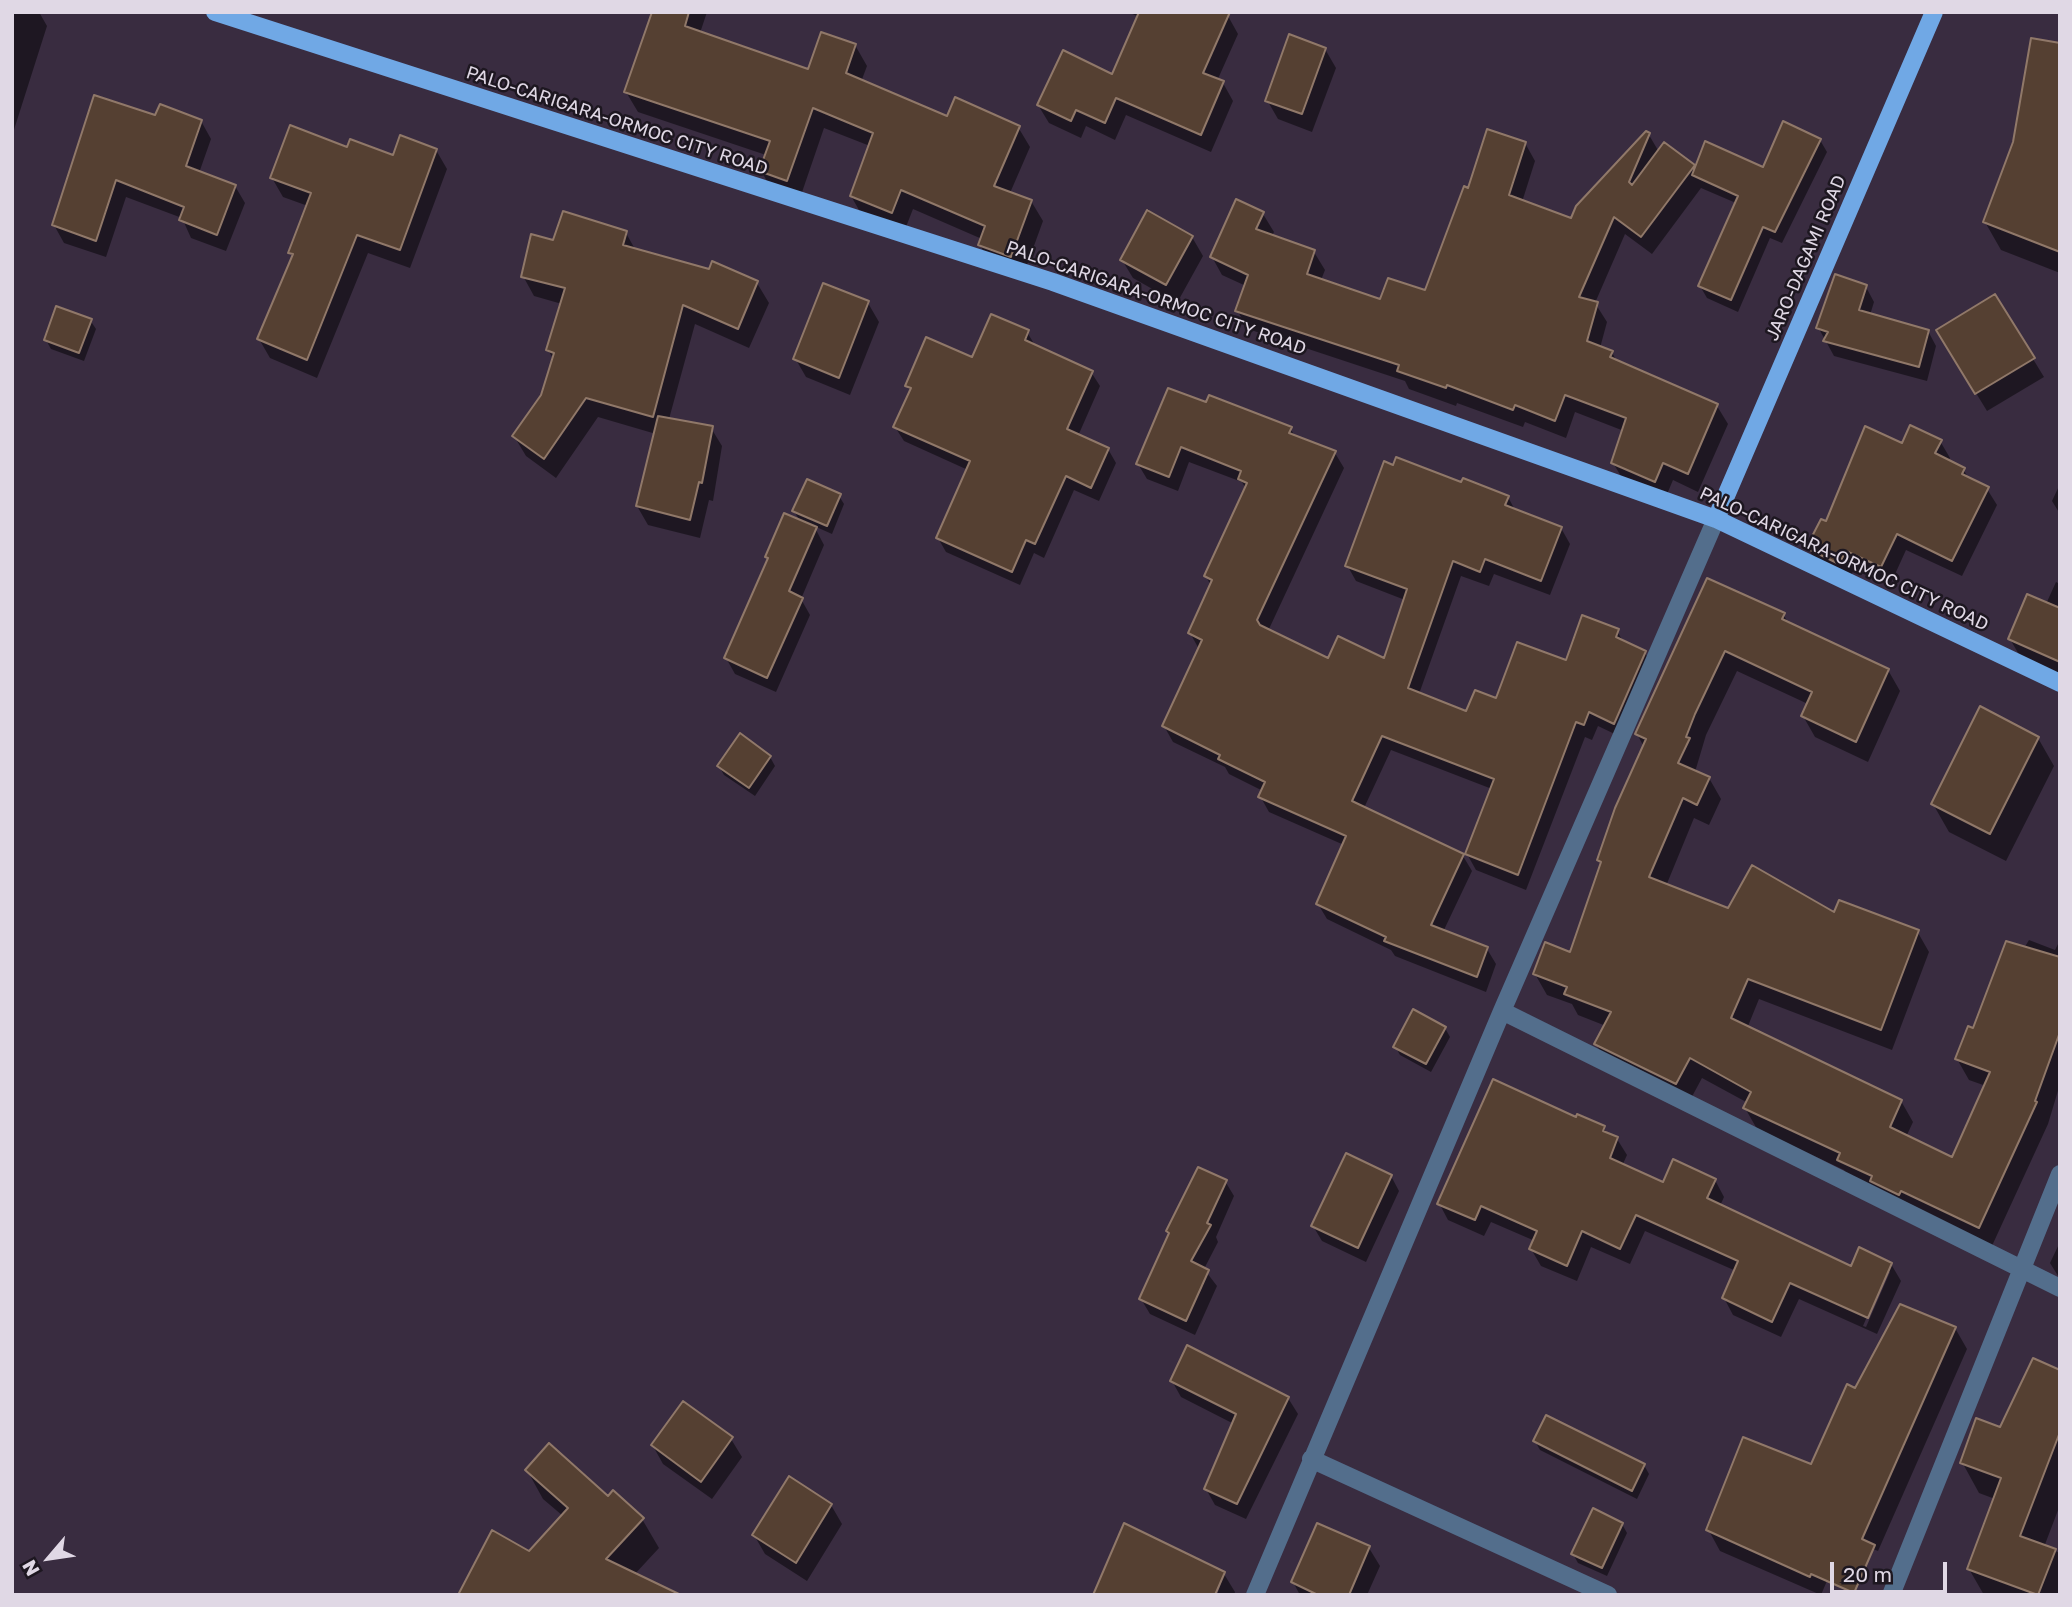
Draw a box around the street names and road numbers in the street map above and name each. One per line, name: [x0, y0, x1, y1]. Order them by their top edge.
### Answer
street label: PALO-CARIGARA-ORMOC CITY ROAD: [463, 62, 771, 180]
street label: JARO-DAGAMI ROAD: [1761, 172, 1851, 344]
street label: PALO-CARIGARA-ORMOC CITY ROAD: [1003, 236, 1309, 360]
street label: PALO-CARIGARA-ORMOC CITY ROAD: [1696, 482, 1992, 636]

